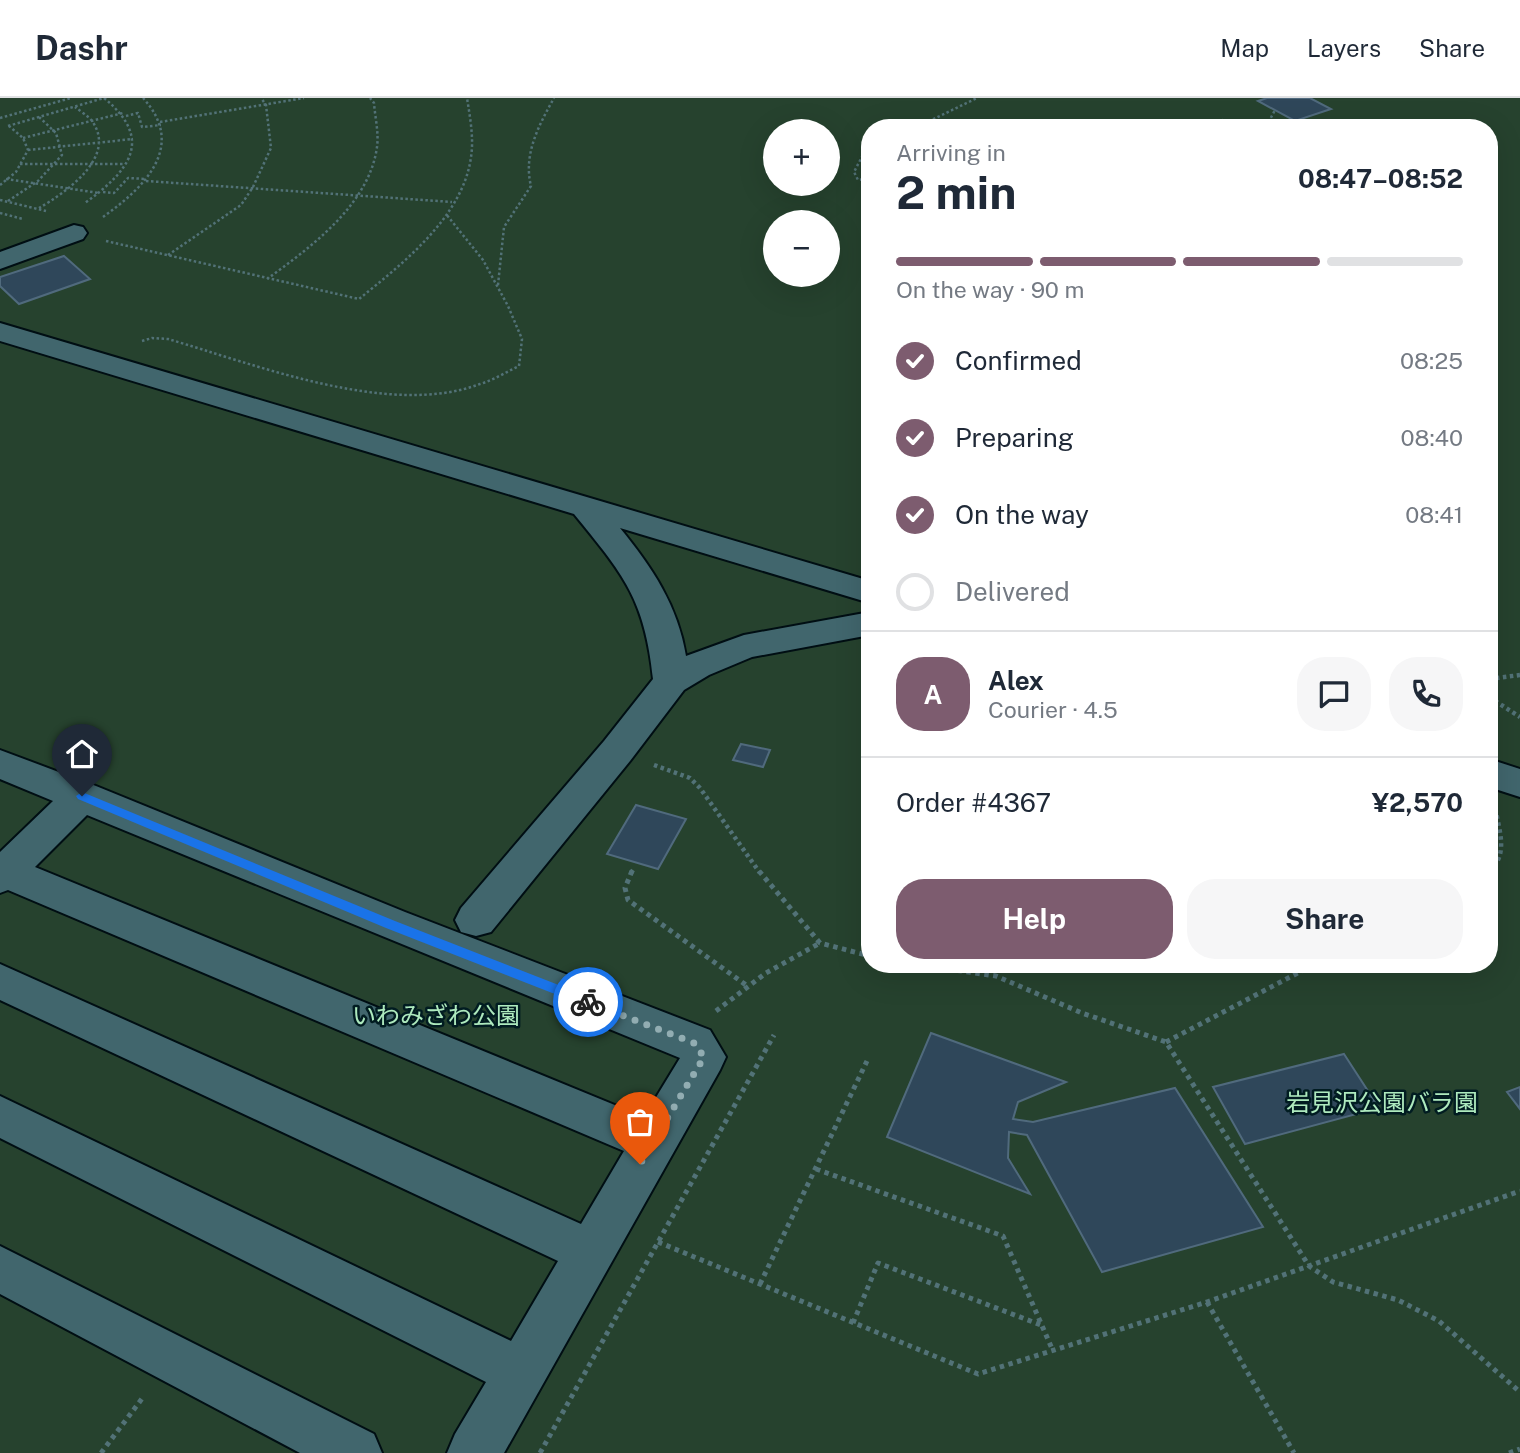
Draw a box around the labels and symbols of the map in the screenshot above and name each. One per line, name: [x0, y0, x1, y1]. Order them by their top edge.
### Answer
pin: [52, 724, 112, 796]
courier: [553, 967, 623, 1037]
park label: いわみざわ公園: [352, 1001, 520, 1029]
park label: 岩見沢公園バラ園: [1286, 1088, 1478, 1116]
pin: [610, 1092, 670, 1164]

